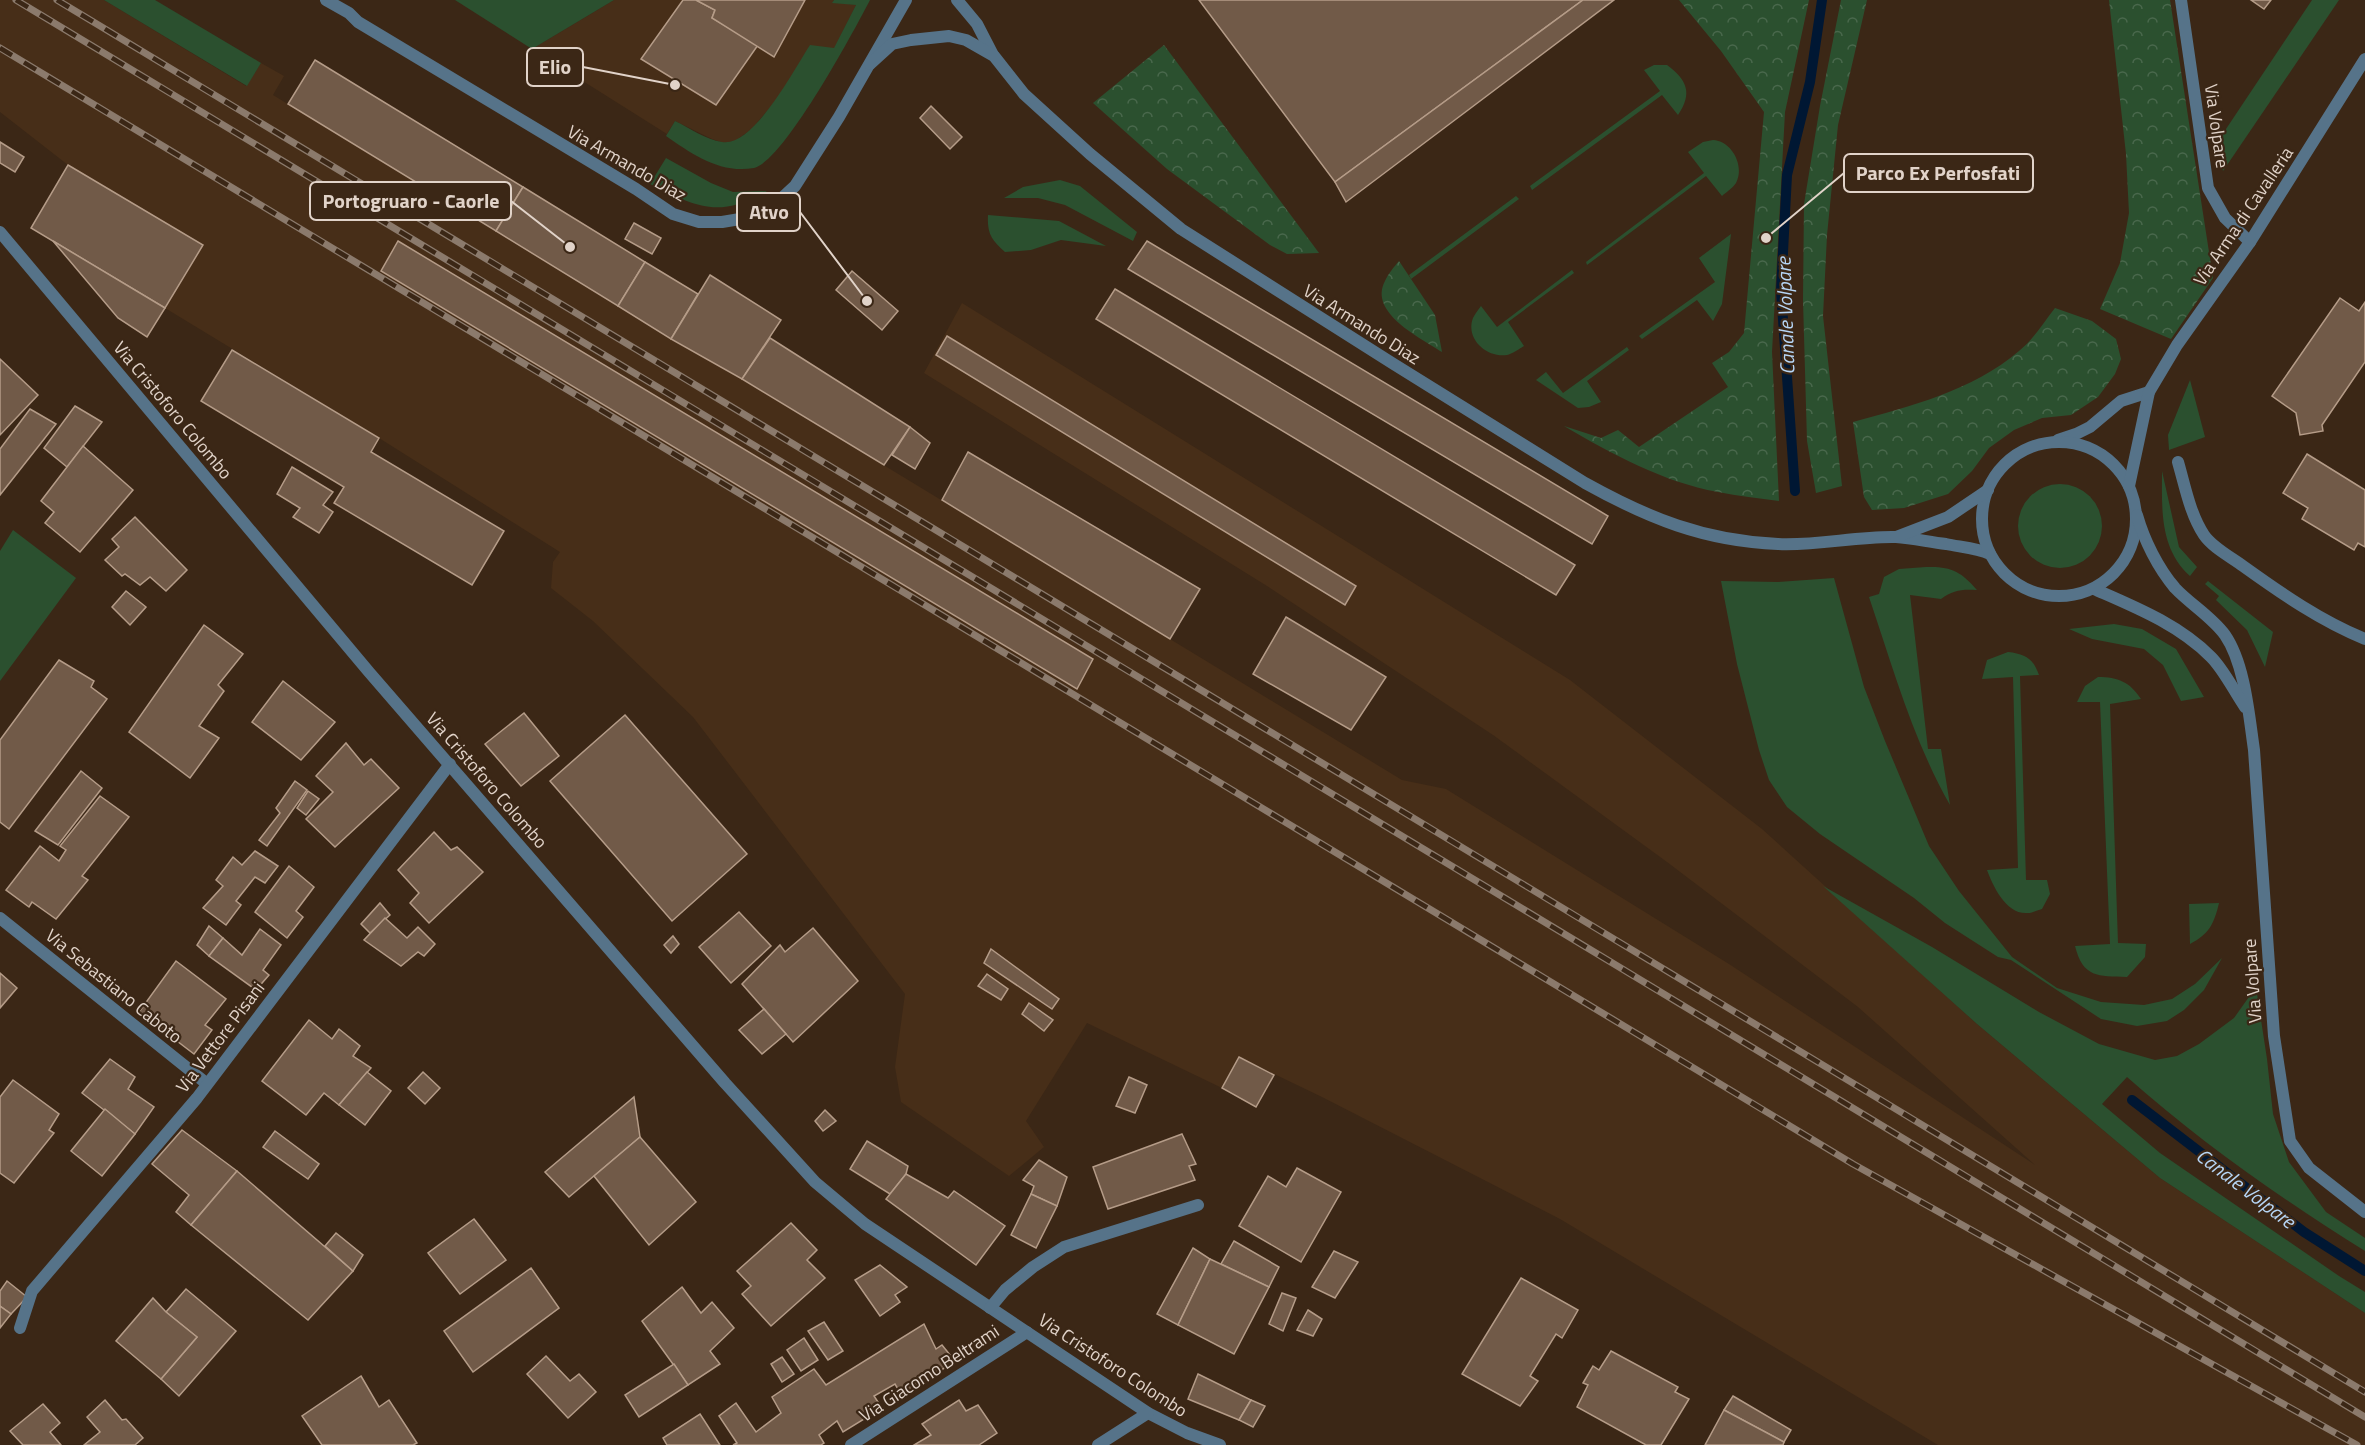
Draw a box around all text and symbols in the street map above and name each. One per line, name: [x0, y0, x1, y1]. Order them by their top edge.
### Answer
callout: Elio: [527, 48, 583, 86]
text: Elio: [539, 51, 571, 82]
street label: Via Volpare: [2198, 82, 2236, 170]
street label: Via Armando Diaz: [562, 118, 692, 208]
street label: Via Arma di Cavalleria: [2186, 141, 2300, 291]
callout: Parco Ex Perfosfati: [1844, 154, 2033, 192]
text: Parco Ex Perfosfati: [1856, 157, 2020, 188]
callout: Portogruaro - Caorle: [310, 182, 511, 220]
text: Portogruaro - Caorle: [323, 185, 499, 216]
callout: Atvo: [737, 193, 800, 231]
text: Atvo: [749, 196, 789, 227]
water label: Canale Volpare: [1767, 255, 1803, 375]
street label: Via Armando Diaz: [1298, 277, 1426, 371]
street label: Via Cristoforo Colombo: [107, 335, 239, 485]
street label: Via Cristoforo Colombo: [420, 706, 554, 854]
street label: Via Sebastiano Caboto: [40, 922, 188, 1050]
street label: Via Volpare: [2236, 938, 2268, 1024]
street label: Via Vettore Pisani: [169, 976, 271, 1098]
water label: Canale Volpare: [2190, 1140, 2304, 1237]
street label: Via Cristoforo Colombo: [1033, 1307, 1193, 1423]
street label: Via Giacomo Beltrami: [854, 1318, 1004, 1428]

